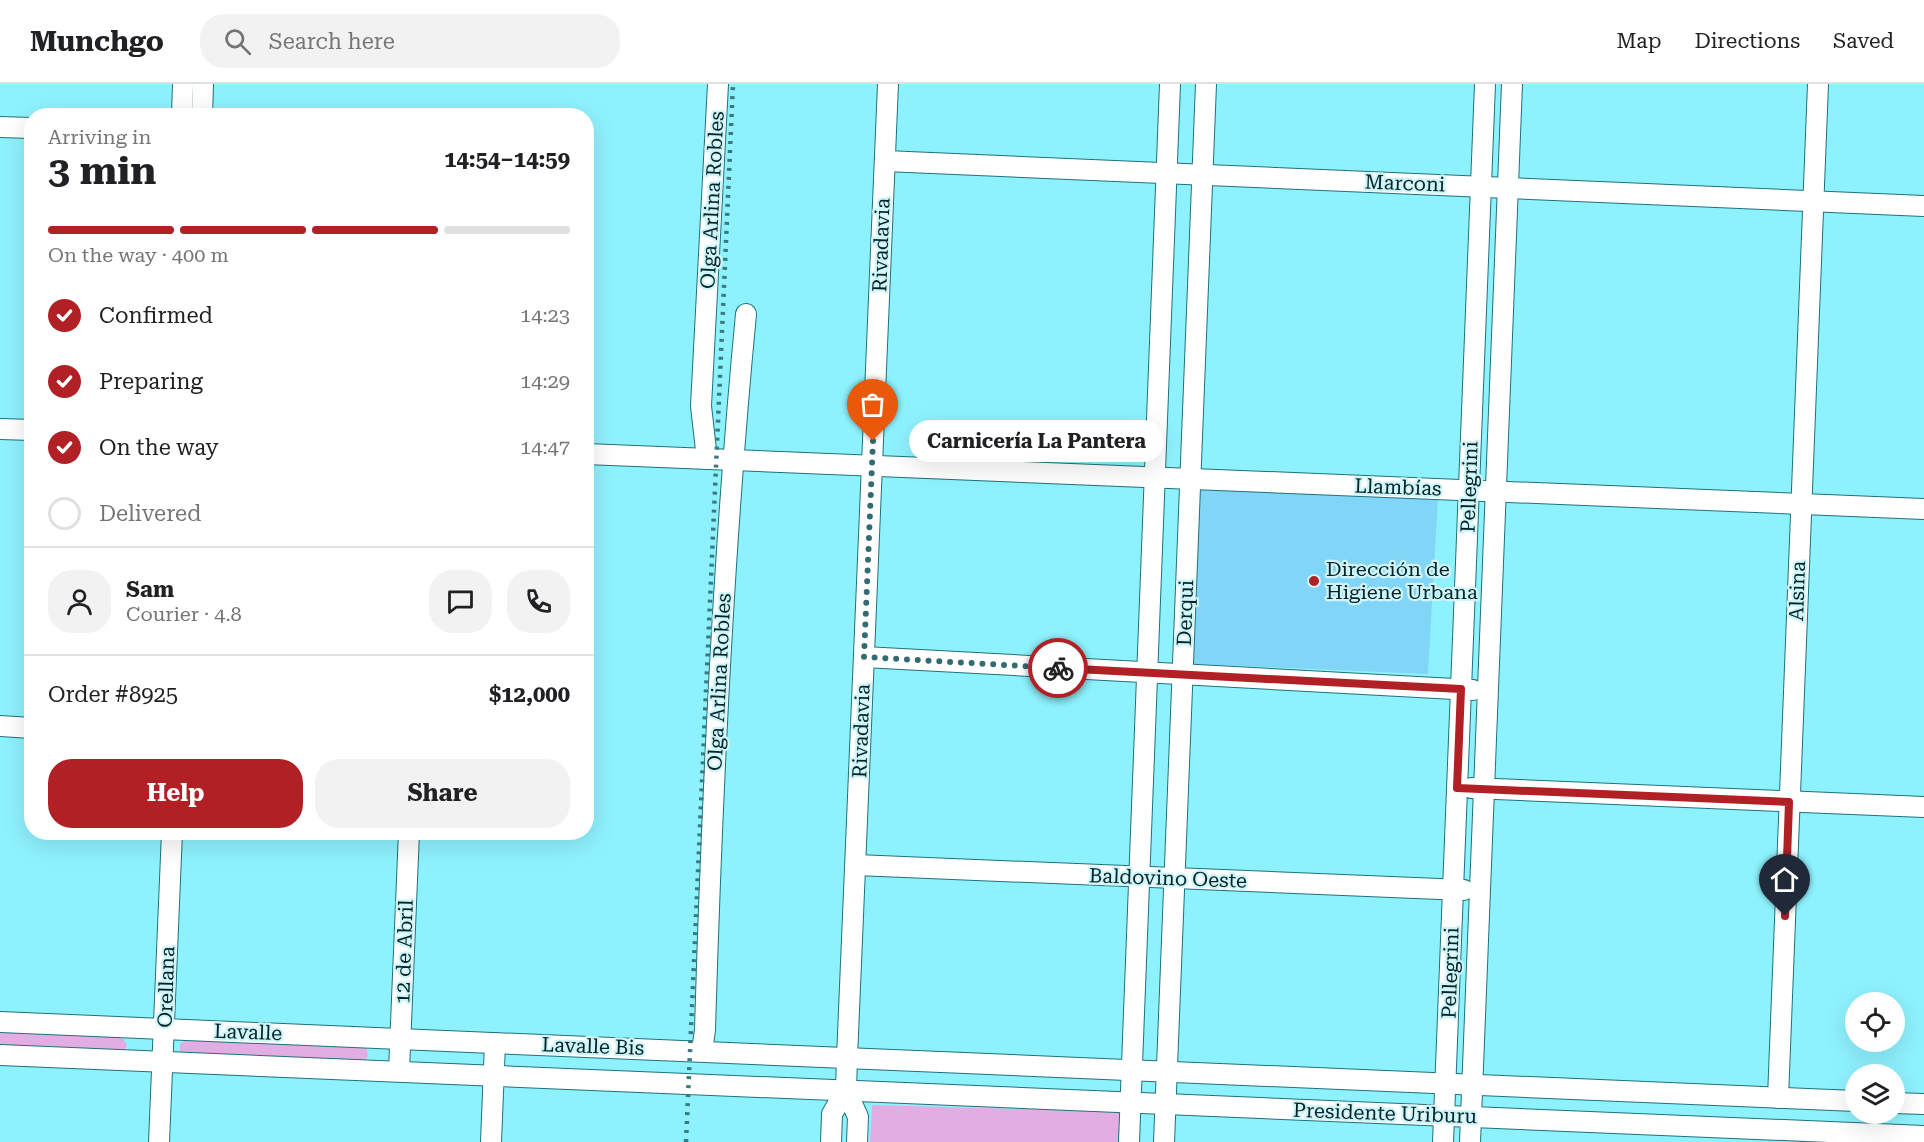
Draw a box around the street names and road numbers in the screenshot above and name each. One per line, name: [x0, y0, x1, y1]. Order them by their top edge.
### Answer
street label: Olga Arlina Robles: [695, 110, 729, 290]
street label: Marconi: [1364, 170, 1446, 196]
street label: Rivadavia: [867, 197, 895, 292]
street label: Pellegrini: [1455, 441, 1483, 533]
street label: Llambías: [1354, 473, 1442, 501]
street label: Alsina: [1784, 560, 1810, 621]
street label: Derqui: [1172, 580, 1198, 646]
street label: Olga Arlina Robles: [702, 592, 736, 772]
street label: Rivadavia: [847, 683, 875, 778]
street label: Baldovino Oeste: [1089, 863, 1247, 893]
street label: 12 de Abril: [390, 899, 418, 1005]
street label: Pellegrini: [1436, 927, 1464, 1019]
street label: Orellana: [153, 946, 179, 1028]
street label: Lavalle: [213, 1019, 283, 1045]
street label: Lavalle Bis: [541, 1032, 645, 1060]
street label: Presidente Uriburu: [1293, 1098, 1478, 1128]

